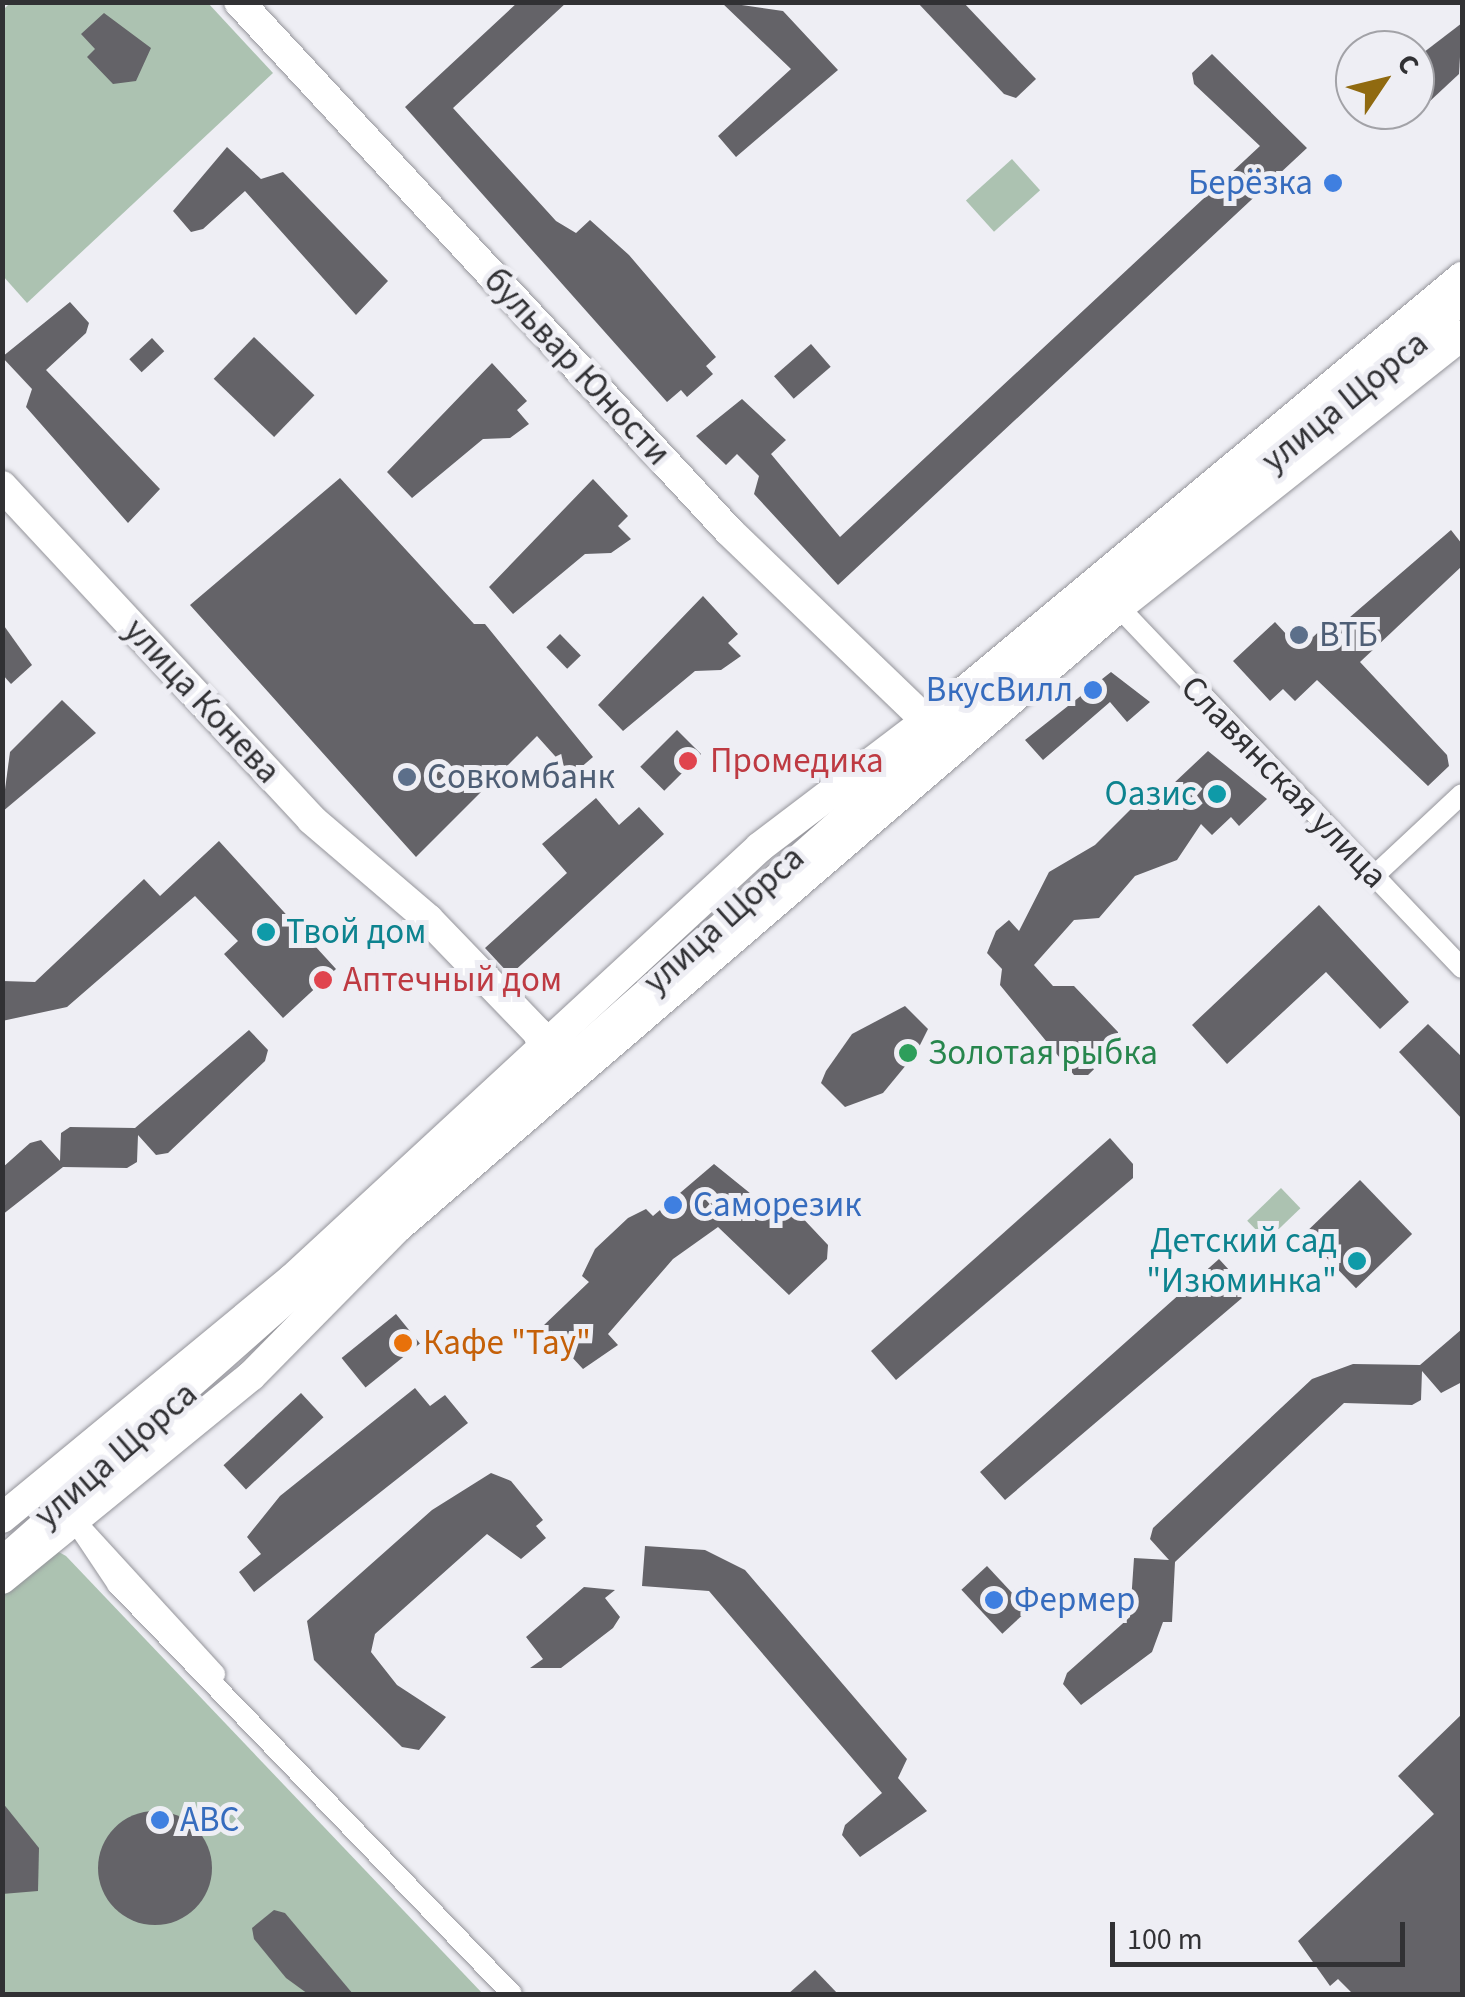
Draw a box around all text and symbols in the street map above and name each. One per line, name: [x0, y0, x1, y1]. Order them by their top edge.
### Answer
north arrow: [1335, 30, 1435, 130]
text: С: [1387, 46, 1429, 82]
place label: Берёзка: [1188, 162, 1313, 204]
marker: Берёзка: [1322, 172, 1344, 194]
street label: бульвар Юности: [475, 260, 679, 474]
street label: улица Щорса: [1254, 322, 1436, 482]
street label: улица Конева: [115, 610, 289, 792]
place label: ВТБ: [1319, 614, 1378, 656]
marker: ВТБ: [1288, 624, 1310, 646]
street label: Славянская улица: [1172, 667, 1396, 897]
place label: ВкусВилл: [926, 669, 1073, 711]
marker: ВкусВилл: [1082, 679, 1104, 701]
place label: Промедика: [710, 740, 884, 782]
marker: Промедика: [675, 748, 701, 774]
place label: Совкомбанк: [427, 756, 615, 798]
marker: Совкомбанк: [396, 766, 418, 788]
place label: Оазис: [1104, 773, 1197, 815]
marker: Оазис: [1206, 783, 1228, 805]
street label: улица Щорса: [635, 837, 813, 1003]
place label: Твой дом: [286, 911, 426, 953]
marker: Твой дом: [255, 921, 277, 943]
place label: Аптечный дом: [343, 959, 562, 1001]
marker: Аптечный дом: [312, 969, 334, 991]
place label: Золотая рыбка: [928, 1032, 1158, 1074]
marker: Золотая рыбка: [897, 1042, 919, 1064]
place label: Саморезик: [693, 1184, 862, 1226]
marker: Саморезик: [662, 1194, 684, 1216]
place label: Детский сад "Изюминка": [1146, 1220, 1337, 1302]
marker: Детский сад "Изюминка": [1346, 1250, 1368, 1272]
place label: Кафе "Тау": [423, 1322, 591, 1364]
marker: Кафе "Тау": [392, 1332, 414, 1354]
street label: улица Щорса: [26, 1373, 206, 1537]
place label: Фермер: [1014, 1579, 1135, 1621]
marker: Фермер: [983, 1589, 1005, 1611]
place label: АВС: [180, 1799, 240, 1841]
marker: АВС: [149, 1809, 171, 1831]
scale bar: [1115, 1902, 1410, 1964]
text: 100 m: [1127, 1918, 1203, 1961]

